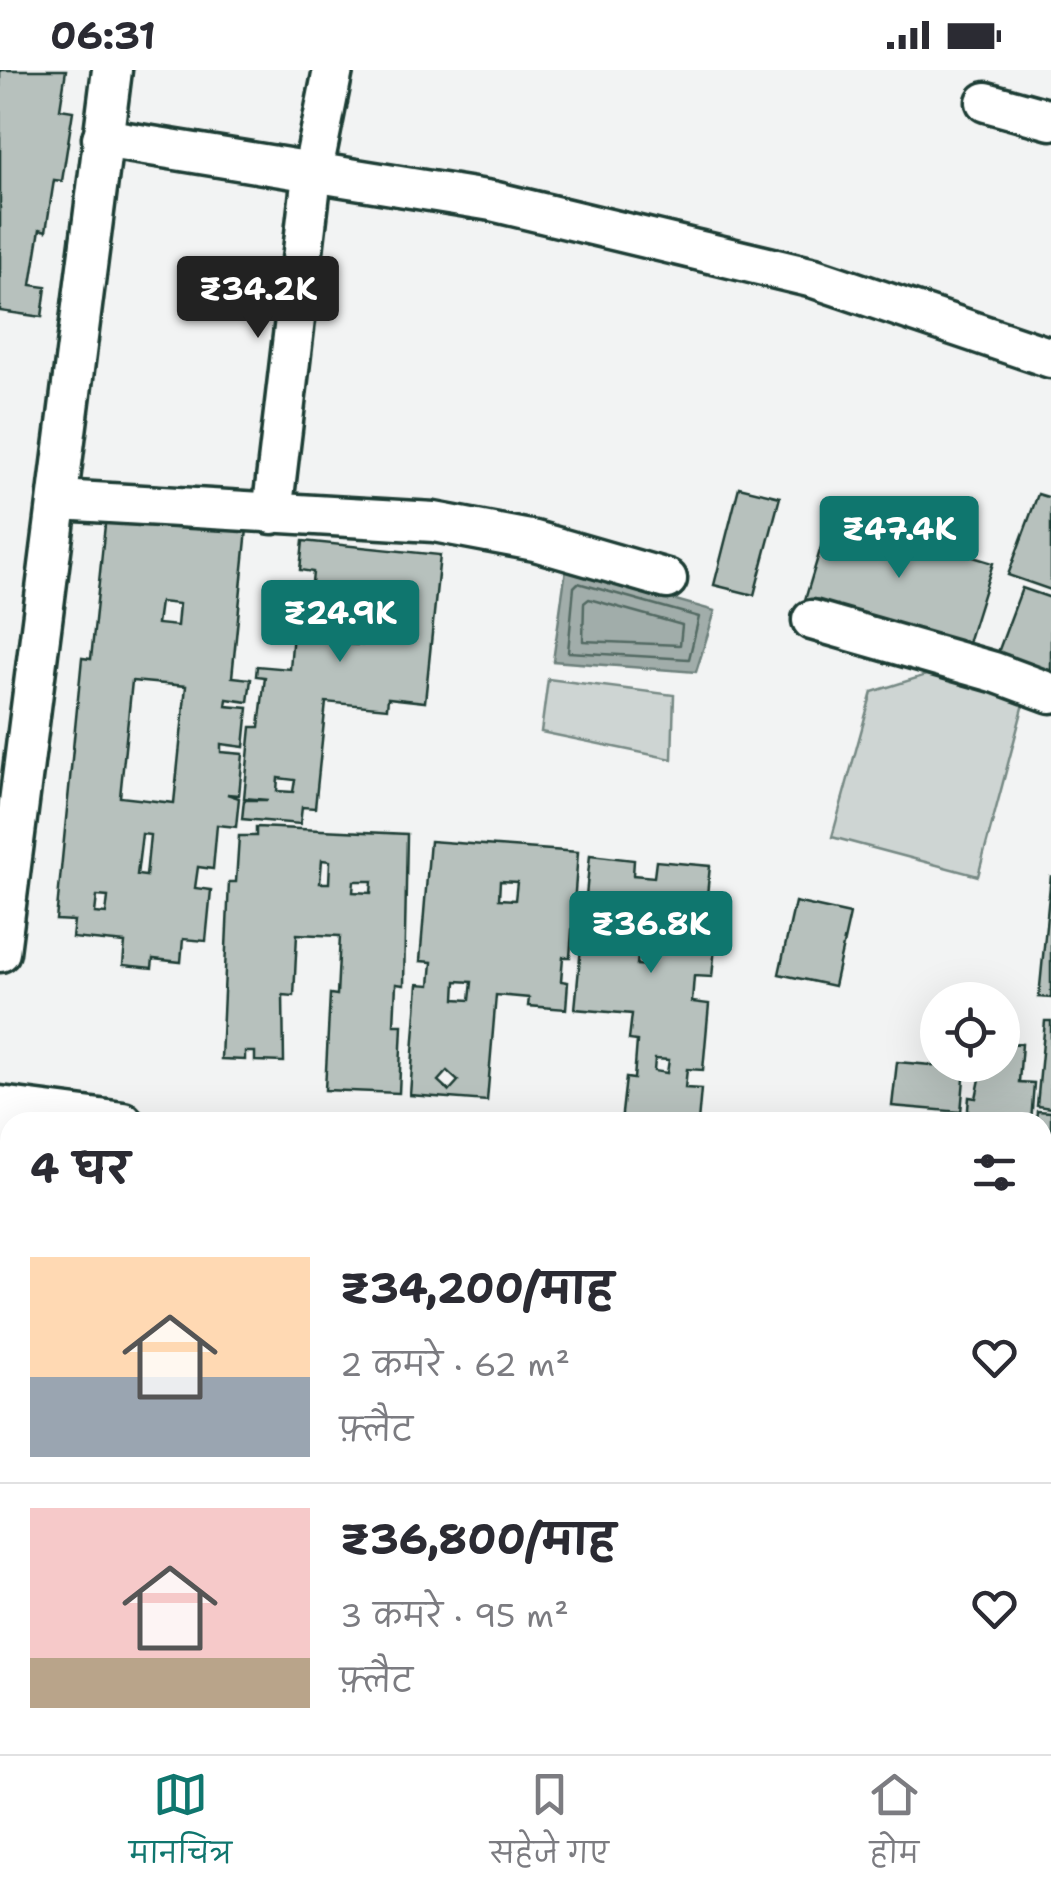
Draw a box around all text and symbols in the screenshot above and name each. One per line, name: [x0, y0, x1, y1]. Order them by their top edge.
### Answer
text: 06:31: [50, 10, 156, 61]
pin: ₹34.2K: [177, 256, 339, 341]
text: ₹34.2K: [199, 267, 317, 310]
pin: ₹47.4K: [818, 496, 980, 581]
text: ₹47.4K: [842, 507, 956, 550]
pin: ₹24.9K: [259, 580, 421, 665]
text: ₹24.9K: [283, 591, 397, 634]
pin: ₹36.8K: [570, 891, 732, 976]
text: ₹36.8K: [591, 902, 711, 945]
map controls: [920, 982, 1020, 1082]
button: locate: [920, 982, 1020, 1082]
text: 4 घर: [30, 1140, 130, 1196]
icon: filters: [967, 1145, 1022, 1200]
text: ₹34,200/माह: [340, 1260, 614, 1316]
icon: home: [110, 1297, 230, 1417]
icon: heart: [967, 1330, 1022, 1385]
text: 2 कमरे · 62 m²: [340, 1343, 570, 1386]
text: फ़्लैट: [340, 1408, 413, 1451]
text: ₹36,800/माह: [340, 1511, 615, 1567]
icon: home: [110, 1548, 230, 1668]
icon: heart: [967, 1581, 1022, 1636]
text: 3 कमरे · 95 m²: [340, 1594, 569, 1637]
text: फ़्लैट: [340, 1659, 413, 1702]
tab: मानचित्र: [129, 1767, 232, 1884]
tab: सहेजे गए: [490, 1767, 609, 1884]
tab: होम: [867, 1767, 922, 1884]

